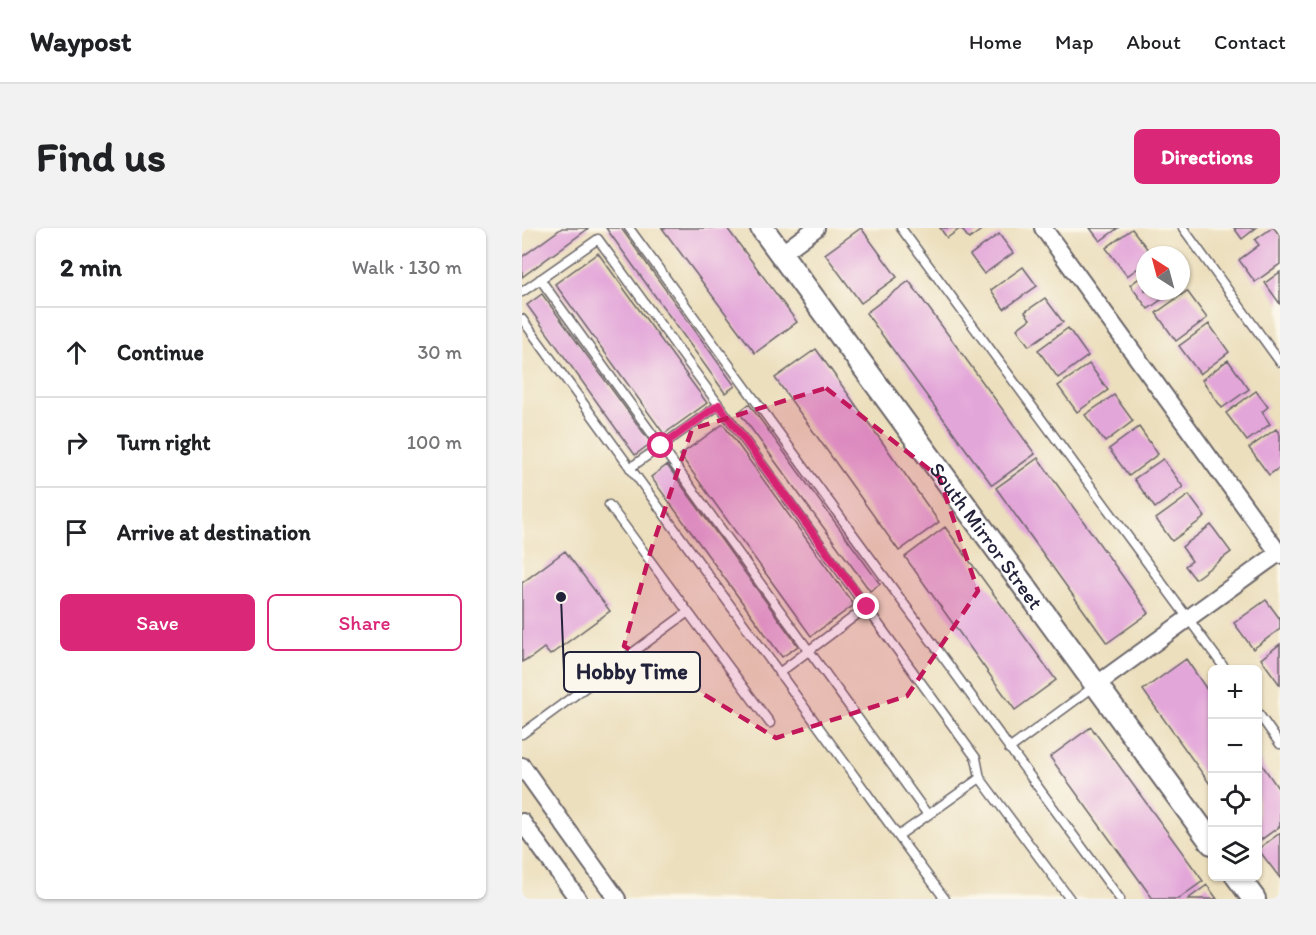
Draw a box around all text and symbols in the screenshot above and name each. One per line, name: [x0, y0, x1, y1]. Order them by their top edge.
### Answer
text: Waypost: [30, 24, 132, 58]
text: Home: [969, 29, 1022, 54]
text: Map: [1055, 29, 1094, 54]
text: About: [1127, 29, 1181, 54]
text: Contact: [1214, 29, 1286, 54]
button: Directions: [1134, 129, 1280, 184]
text: Find us: [36, 131, 166, 182]
north arrow: [1136, 246, 1190, 300]
text: 2 min: [60, 251, 122, 283]
text: Walk · 130 m: [352, 255, 462, 279]
icon: ahead: [60, 336, 93, 369]
text: Continue: [117, 339, 204, 366]
text: 30 m: [417, 340, 462, 364]
icon: right: [60, 426, 93, 459]
text: Turn right: [117, 429, 211, 456]
text: 100 m: [407, 430, 462, 454]
route start: [647, 432, 673, 458]
street label: South Mirror Street: [925, 457, 1049, 614]
icon: arrive: [60, 516, 93, 549]
text: Arrive at destination: [117, 519, 311, 546]
route end: [853, 593, 879, 619]
button: Save: [60, 594, 255, 651]
button: Share: [267, 594, 462, 651]
callout: Hobby Time: [564, 652, 700, 692]
text: Hobby Time: [576, 658, 688, 685]
map controls: [1208, 665, 1262, 881]
button: +: [1208, 665, 1262, 719]
button: −: [1208, 719, 1262, 773]
button: locate: [1208, 773, 1262, 827]
button: layers: [1208, 827, 1262, 881]

